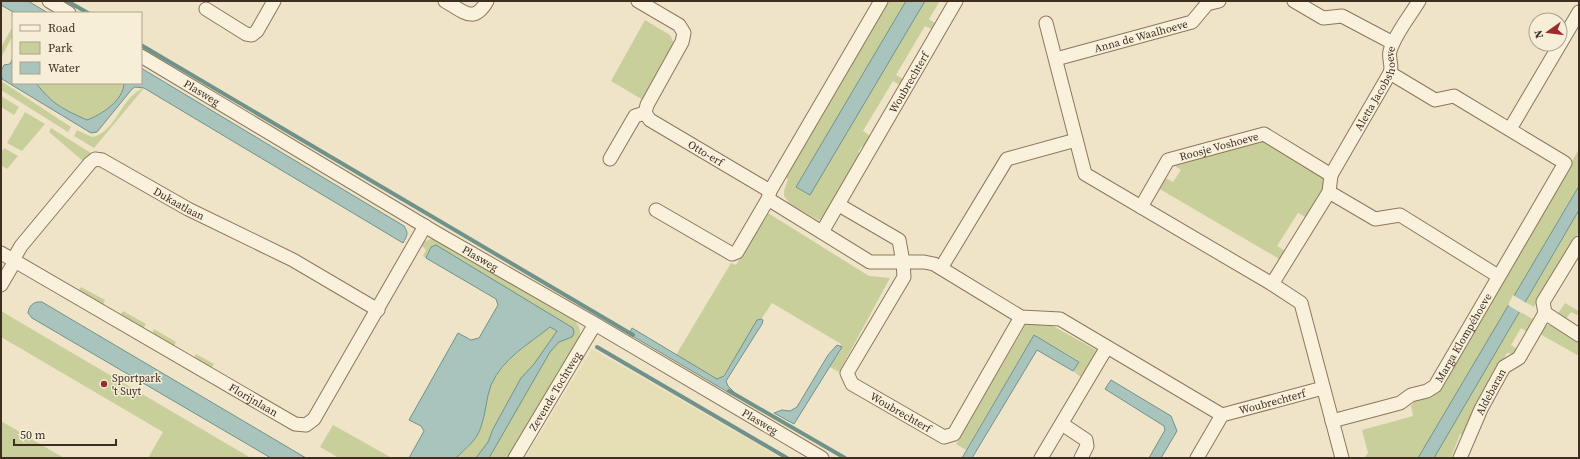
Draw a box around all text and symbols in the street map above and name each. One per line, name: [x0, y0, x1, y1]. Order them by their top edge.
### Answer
legend: [12, 12, 142, 84]
north arrow: [1528, 12, 1568, 52]
street label: Anna de Waalhoeve: [1093, 16, 1190, 56]
text: Road: [48, 20, 75, 36]
text: N: [1531, 29, 1547, 40]
text: Park: [48, 40, 73, 56]
street label: Aletta Jacobshoeve: [1351, 43, 1399, 133]
street label: Woubrechterf: [886, 48, 933, 116]
text: Water: [48, 60, 80, 76]
street label: Plasweg: [181, 76, 223, 110]
street label: Roosje Voshoeve: [1178, 129, 1261, 165]
street label: Otto-erf: [685, 137, 727, 170]
street label: Dukaatlaan: [151, 184, 207, 224]
street label: Plasweg: [459, 242, 501, 275]
street label: Marga Klompéhoeve: [1432, 290, 1496, 385]
street label: Zevende Tochtweg: [526, 348, 585, 434]
street label: Aldebaran: [1472, 366, 1510, 417]
place label: Sportpark 't Suyt: [112, 371, 162, 399]
marker: Sportpark 't Suyt: [99, 379, 109, 389]
street label: Florijnlaan: [226, 380, 281, 421]
street label: Woubrechterf: [1237, 386, 1308, 418]
street label: Woubrechterf: [867, 389, 935, 437]
street label: Plasweg: [739, 405, 781, 439]
scale bar: [14, 421, 116, 447]
text: 50 m: [20, 427, 46, 443]

